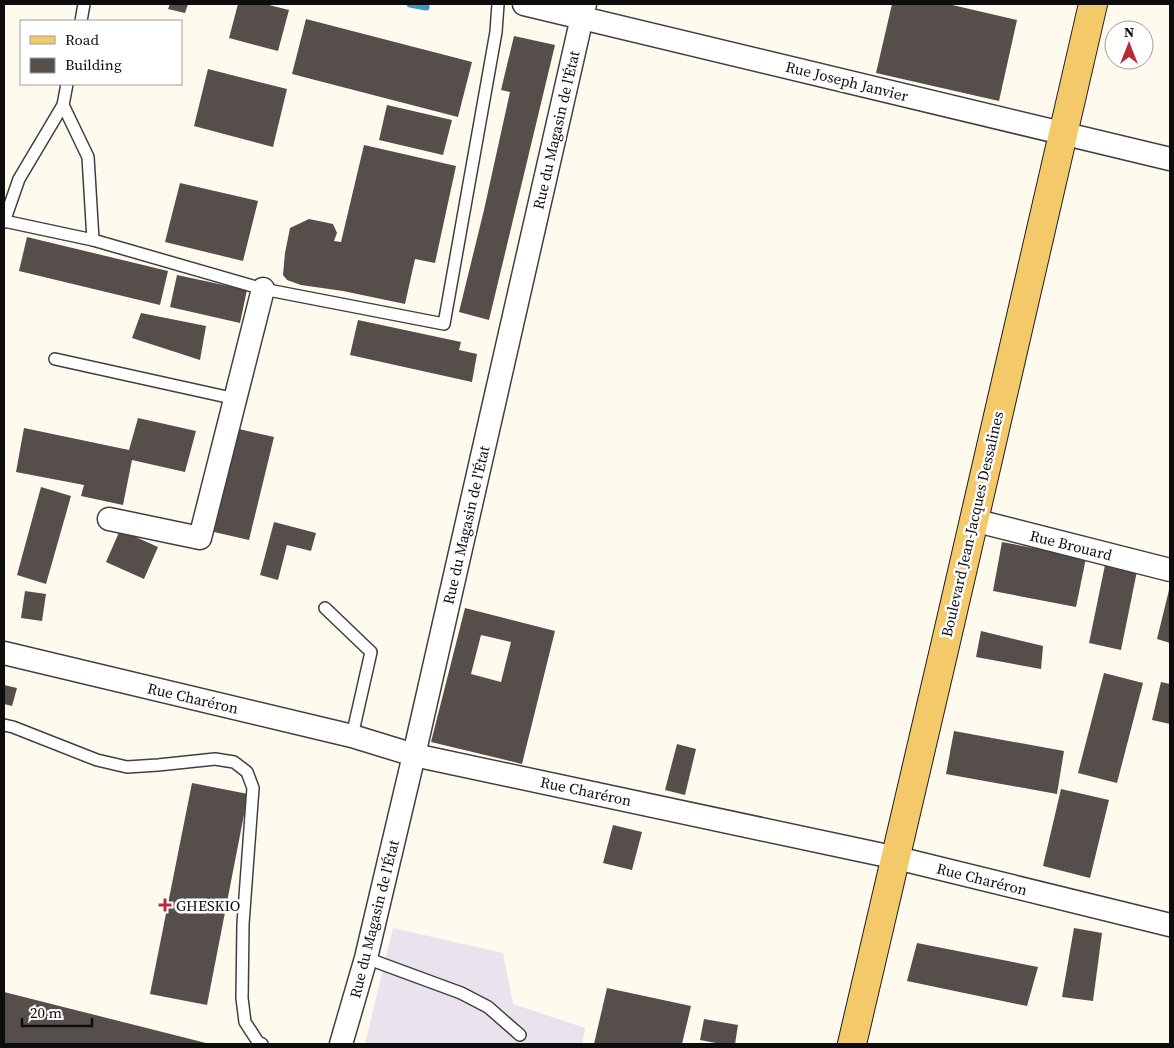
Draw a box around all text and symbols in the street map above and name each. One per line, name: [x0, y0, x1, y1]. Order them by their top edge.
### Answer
legend: [20, 20, 182, 85]
north arrow: [1104, 20, 1154, 70]
text: N: [1124, 22, 1134, 42]
text: Road: [65, 29, 99, 50]
street label: Rue du Magasin de l'État: [528, 48, 585, 211]
text: Building: [65, 54, 122, 75]
street label: Rue Joseph Janvier: [784, 56, 911, 107]
street label: Boulevard Jean-Jacques Dessalines: [936, 409, 1008, 639]
street label: Rue du Magasin de l'État: [438, 443, 495, 606]
street label: Rue Brouard: [1028, 525, 1115, 565]
street label: Rue Charéron: [145, 677, 241, 719]
street label: Rue Charéron: [538, 771, 634, 811]
street label: Rue du Magasin de l'État: [344, 838, 404, 1000]
street label: Rue Charéron: [934, 858, 1030, 900]
place label: GHESKIO: [176, 895, 240, 916]
marker: GHESKIO: [158, 898, 172, 912]
scale bar: [22, 996, 92, 1028]
text: 20 m: [30, 1002, 62, 1023]

